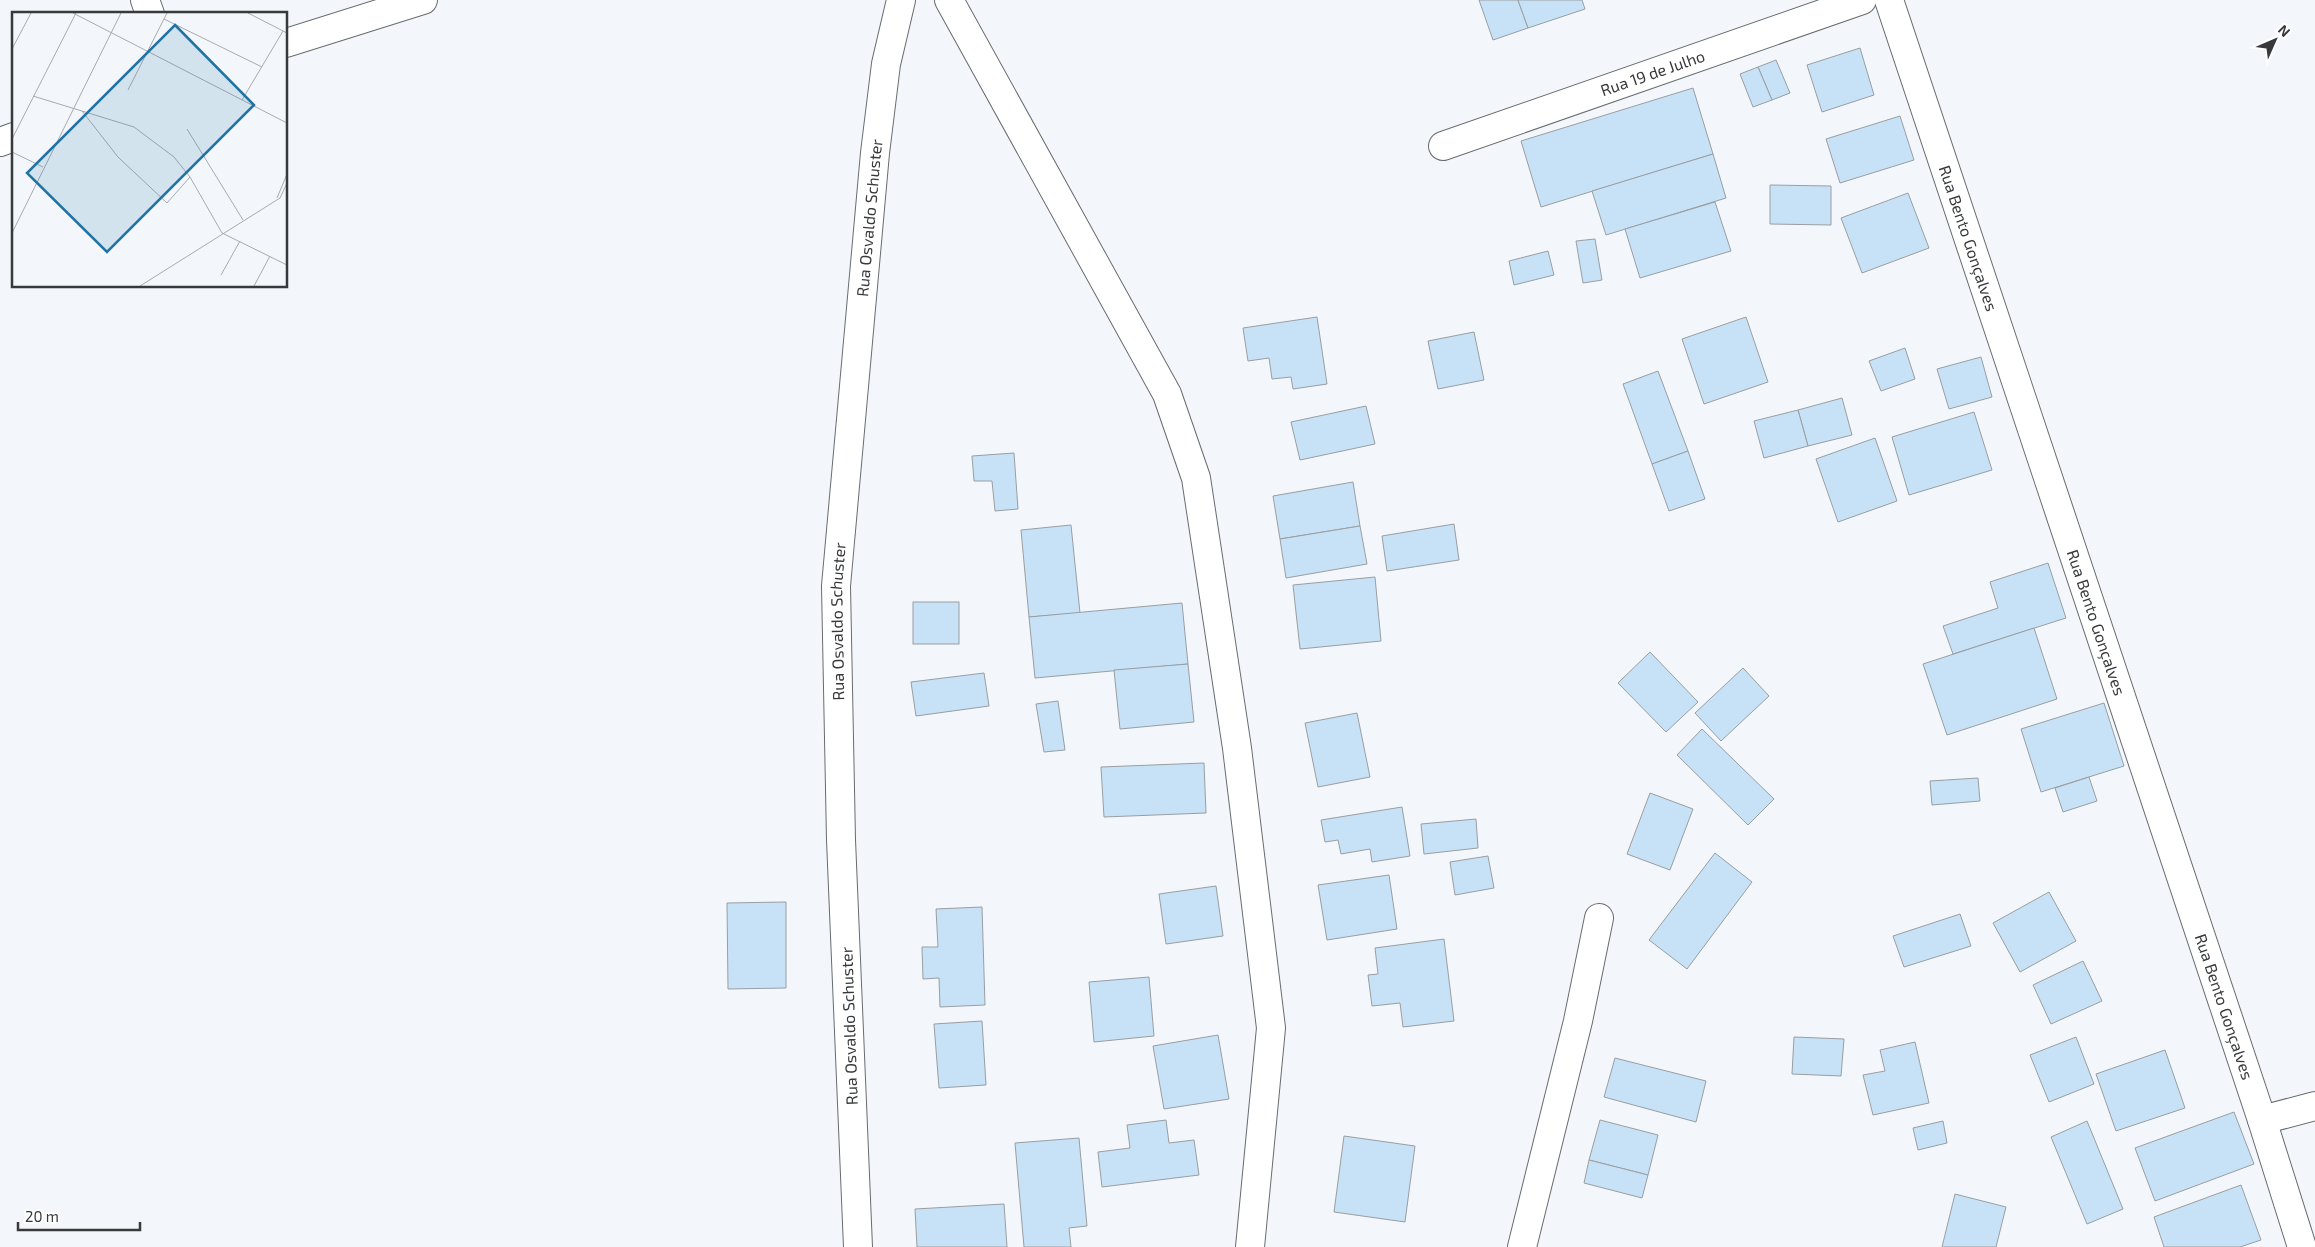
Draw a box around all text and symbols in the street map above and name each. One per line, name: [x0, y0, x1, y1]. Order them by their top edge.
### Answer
inset map: [12, 12, 288, 288]
north arrow: [2250, 15, 2300, 65]
text: N: [2275, 21, 2294, 40]
street label: Rua 19 de Julho: [1598, 46, 1707, 99]
street label: Rua Osvaldo Schuster: [852, 137, 886, 298]
street label: Rua Bento Gonçalves: [1936, 163, 2002, 313]
street label: Rua Osvaldo Schuster: [826, 541, 849, 701]
street label: Rua Bento Gonçalves: [2064, 547, 2130, 698]
street label: Rua Bento Gonçalves: [2192, 931, 2258, 1082]
street label: Rua Osvaldo Schuster: [836, 946, 861, 1105]
scale bar: [18, 1200, 140, 1232]
text: 20 m: [25, 1207, 59, 1225]

